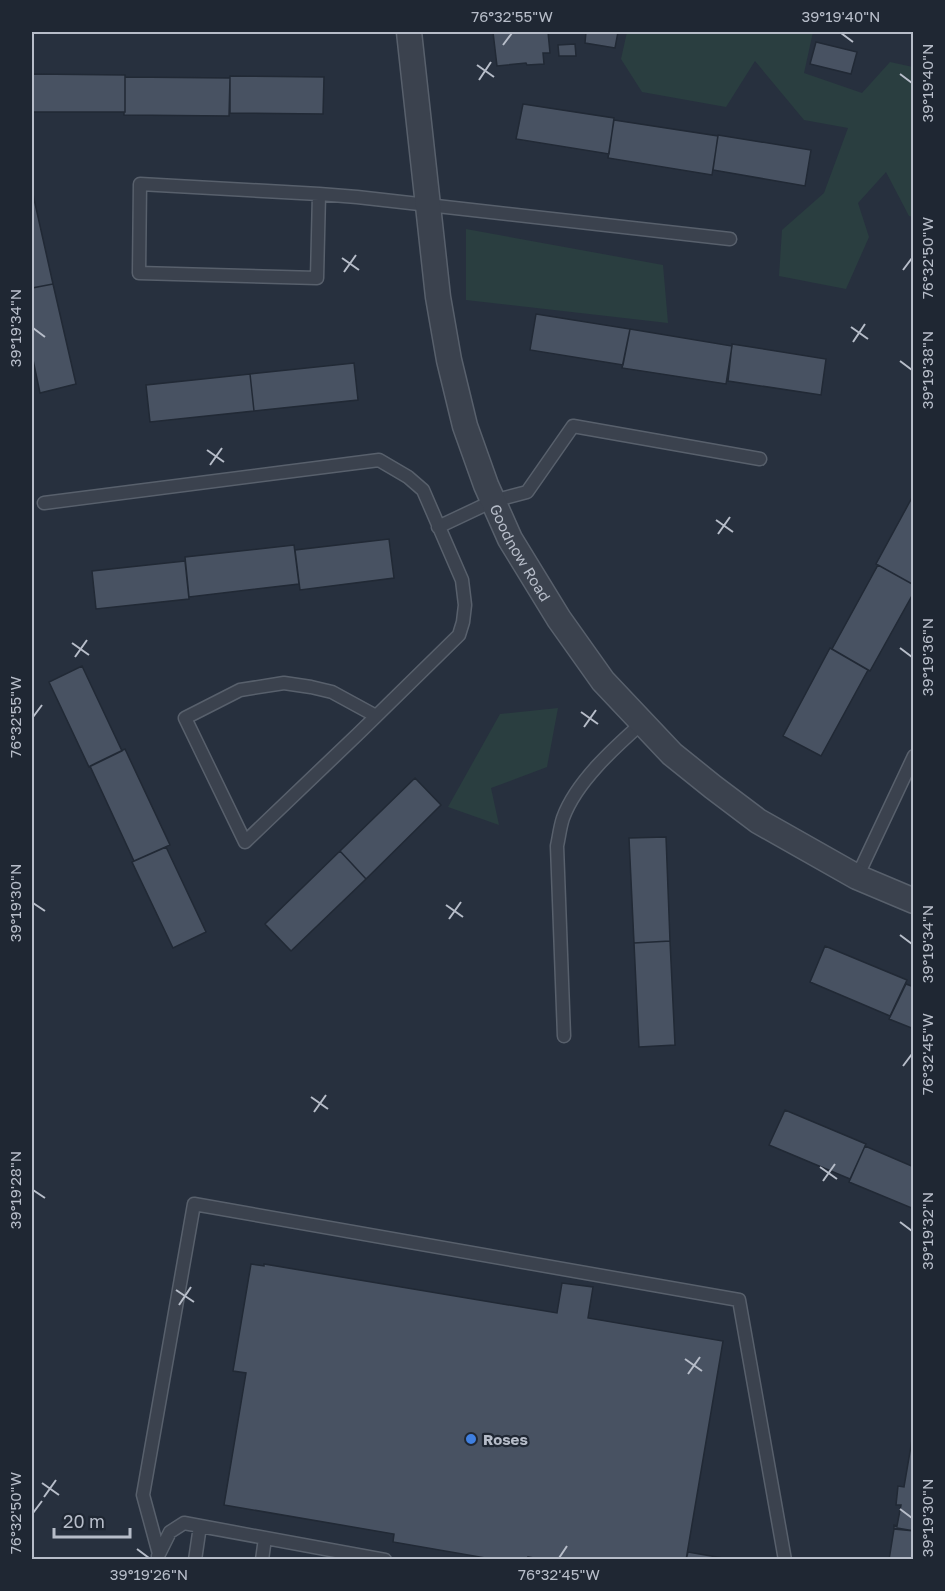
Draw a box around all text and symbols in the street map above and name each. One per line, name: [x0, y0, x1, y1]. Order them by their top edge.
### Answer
text: 76°32'55"W: [471, 7, 553, 25]
text: 39°19'40"N: [801, 7, 881, 25]
text: 39°19'40"N: [918, 43, 936, 123]
text: 76°32'50"W: [918, 217, 936, 299]
text: 39°19'34"N: [6, 289, 24, 367]
text: 39°19'38"N: [918, 331, 936, 409]
street label: Goodnow Road: [487, 501, 555, 604]
text: 39°19'36"N: [918, 618, 936, 696]
text: 76°32'55"W: [6, 676, 24, 758]
text: 39°19'30"N: [6, 864, 24, 942]
text: 39°19'34"N: [918, 905, 936, 983]
text: 76°32'45"W: [918, 1013, 936, 1095]
text: 39°19'28"N: [6, 1151, 24, 1229]
text: 39°19'32"N: [918, 1192, 936, 1270]
place label: Roses: [483, 1430, 528, 1448]
marker: Roses: [464, 1432, 478, 1446]
text: 76°32'50"W: [6, 1472, 24, 1554]
text: 39°19'30"N: [918, 1479, 936, 1557]
scale bar: [54, 1501, 130, 1539]
text: 20 m: [63, 1510, 105, 1532]
text: 39°19'26"N: [110, 1565, 188, 1583]
text: 76°32'45"W: [518, 1565, 600, 1583]

